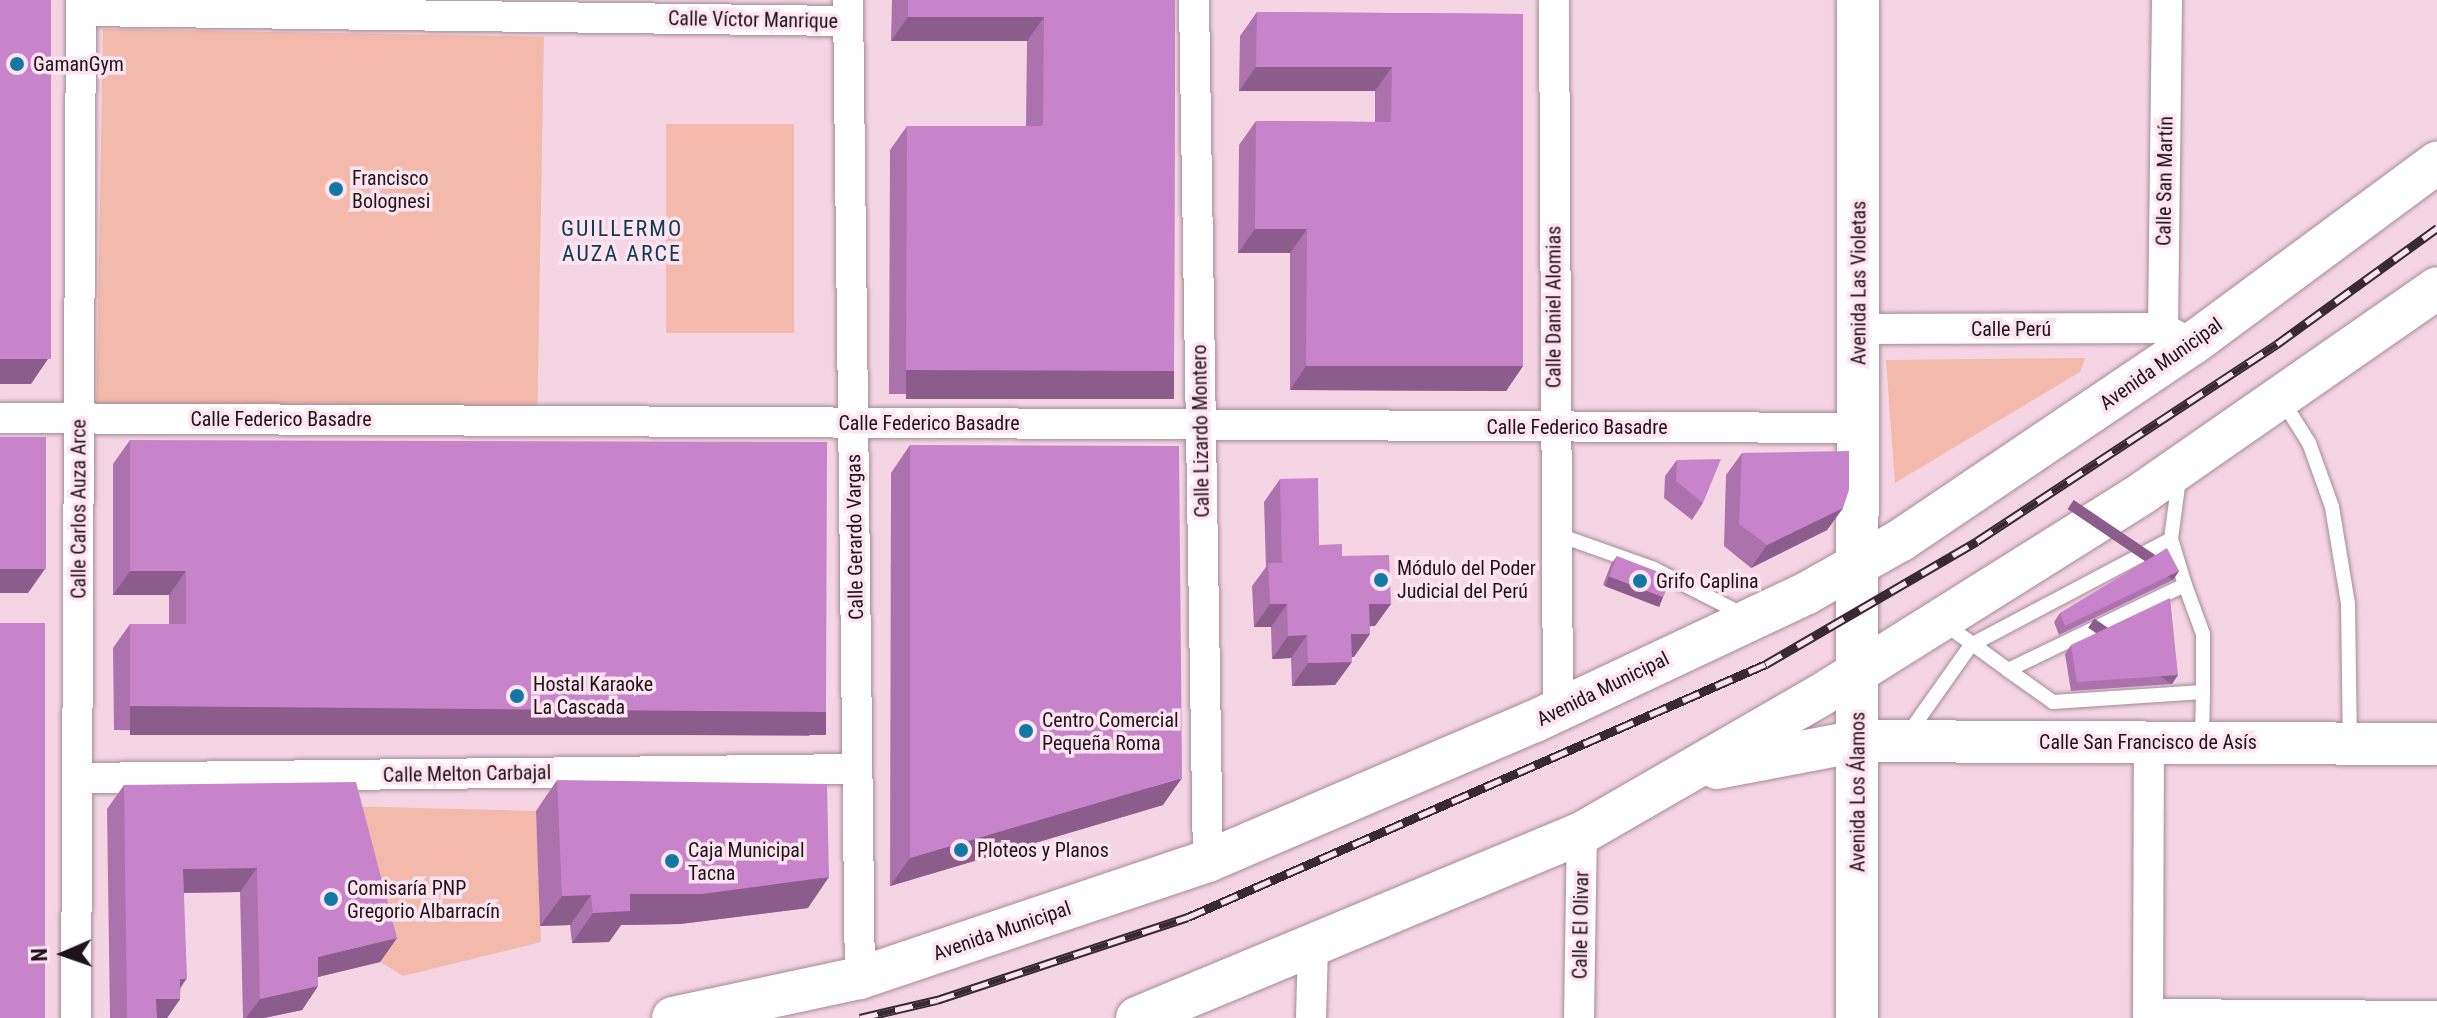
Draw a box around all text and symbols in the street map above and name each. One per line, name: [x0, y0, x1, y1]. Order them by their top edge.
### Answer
street label: Calle Víctor Manrique: [668, 7, 838, 33]
place label: GamanGym: [33, 52, 124, 76]
marker: GamanGym: [8, 55, 26, 73]
street label: Calle San Martín: [2152, 116, 2178, 246]
place label: Francisco Bolognesi: [352, 166, 430, 213]
marker: Francisco Bolognesi: [327, 180, 345, 198]
street label: Avenida Las Violetas: [1847, 201, 1871, 365]
district label: GUILLERMO AUZA ARCE: [561, 215, 683, 266]
street label: Calle Daniel Alomias: [1542, 226, 1566, 388]
street label: Avenida Municipal: [2095, 313, 2227, 415]
street label: Calle Perú: [1971, 317, 2051, 341]
street label: Calle Lizardo Montero: [1187, 344, 1215, 518]
street label: Calle Federico Basadre: [190, 407, 372, 431]
street label: Calle Federico Basadre: [838, 411, 1020, 435]
street label: Calle Federico Basadre: [1486, 415, 1668, 439]
street label: Calle Carlos Auza Arce: [67, 419, 91, 599]
street label: Calle Gerardo Vargas: [842, 454, 868, 620]
place label: Módulo del Poder Judicial del Perú: [1397, 556, 1536, 603]
place label: Grifo Caplina: [1656, 569, 1759, 593]
marker: Módulo del Poder Judicial del Perú: [1372, 571, 1390, 589]
marker: Grifo Caplina: [1631, 572, 1649, 590]
street label: Avenida Municipal: [1533, 647, 1673, 731]
place label: Hostal Karaoke La Cascada: [533, 672, 653, 719]
marker: Hostal Karaoke La Cascada: [508, 687, 526, 705]
place label: Centro Comercial Pequeña Roma: [1042, 708, 1179, 755]
street label: Avenida Los Álamos: [1846, 712, 1870, 872]
marker: Centro Comercial Pequeña Roma: [1017, 722, 1035, 740]
street label: Calle San Francisco de Asís: [2039, 730, 2257, 754]
street label: Calle Melton Carbajal: [383, 761, 551, 787]
place label: Caja Municipal Tacna: [688, 838, 804, 885]
place label: Ploteos y Planos: [977, 838, 1109, 862]
marker: Ploteos y Planos: [952, 841, 970, 859]
marker: Caja Municipal Tacna: [663, 852, 681, 870]
street label: Calle El Olivar: [1568, 871, 1594, 979]
place label: Comisaría PNP Gregorio Albarracín: [347, 876, 500, 923]
marker: Comisaría PNP Gregorio Albarracín: [322, 890, 340, 908]
street label: Avenida Municipal: [930, 896, 1074, 966]
north arrow: [24, 914, 104, 994]
text: N: [27, 948, 52, 962]

